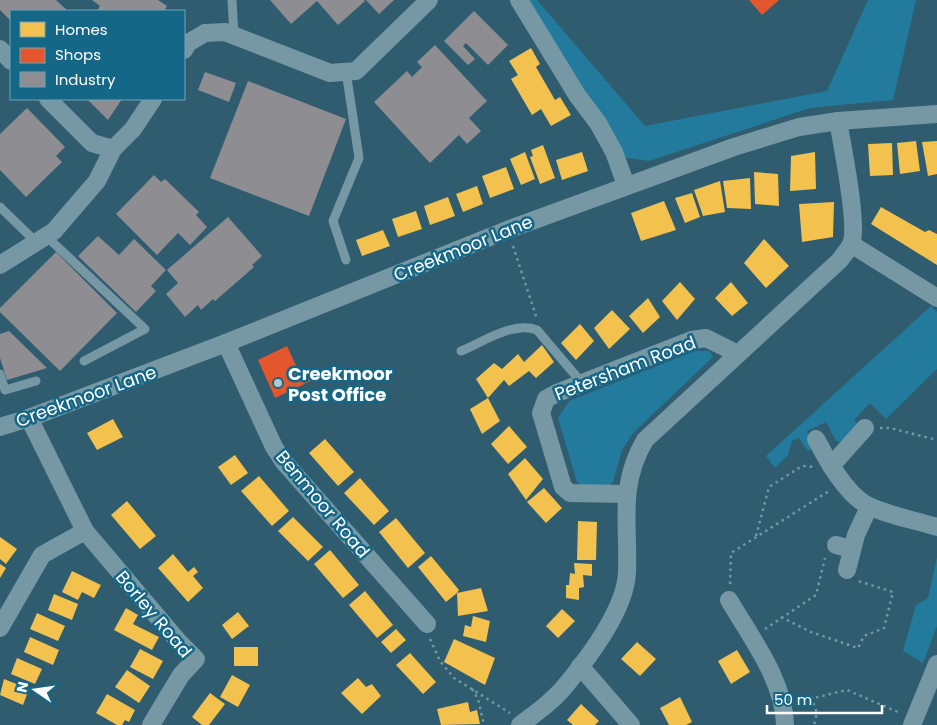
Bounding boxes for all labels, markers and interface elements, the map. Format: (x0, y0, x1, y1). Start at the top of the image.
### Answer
legend (10, 10, 185, 100)
text: Homes (55, 19, 108, 40)
text: Shops (55, 44, 101, 65)
text: Industry (55, 69, 116, 90)
street label: Creekmoor Lane (390, 209, 536, 287)
street label: Petersham Road (551, 330, 699, 406)
street label: Creekmoor Lane (12, 359, 160, 433)
place label: Creekmoor Post Office (288, 361, 393, 407)
marker: Creekmoor Post Office (272, 377, 284, 389)
street label: Benmoor Road (270, 445, 376, 563)
street label: Borley Road (110, 565, 198, 663)
north arrow (10, 665, 60, 715)
text: N (11, 680, 33, 694)
scale bar (767, 682, 882, 714)
text: 50 m (774, 689, 812, 710)

